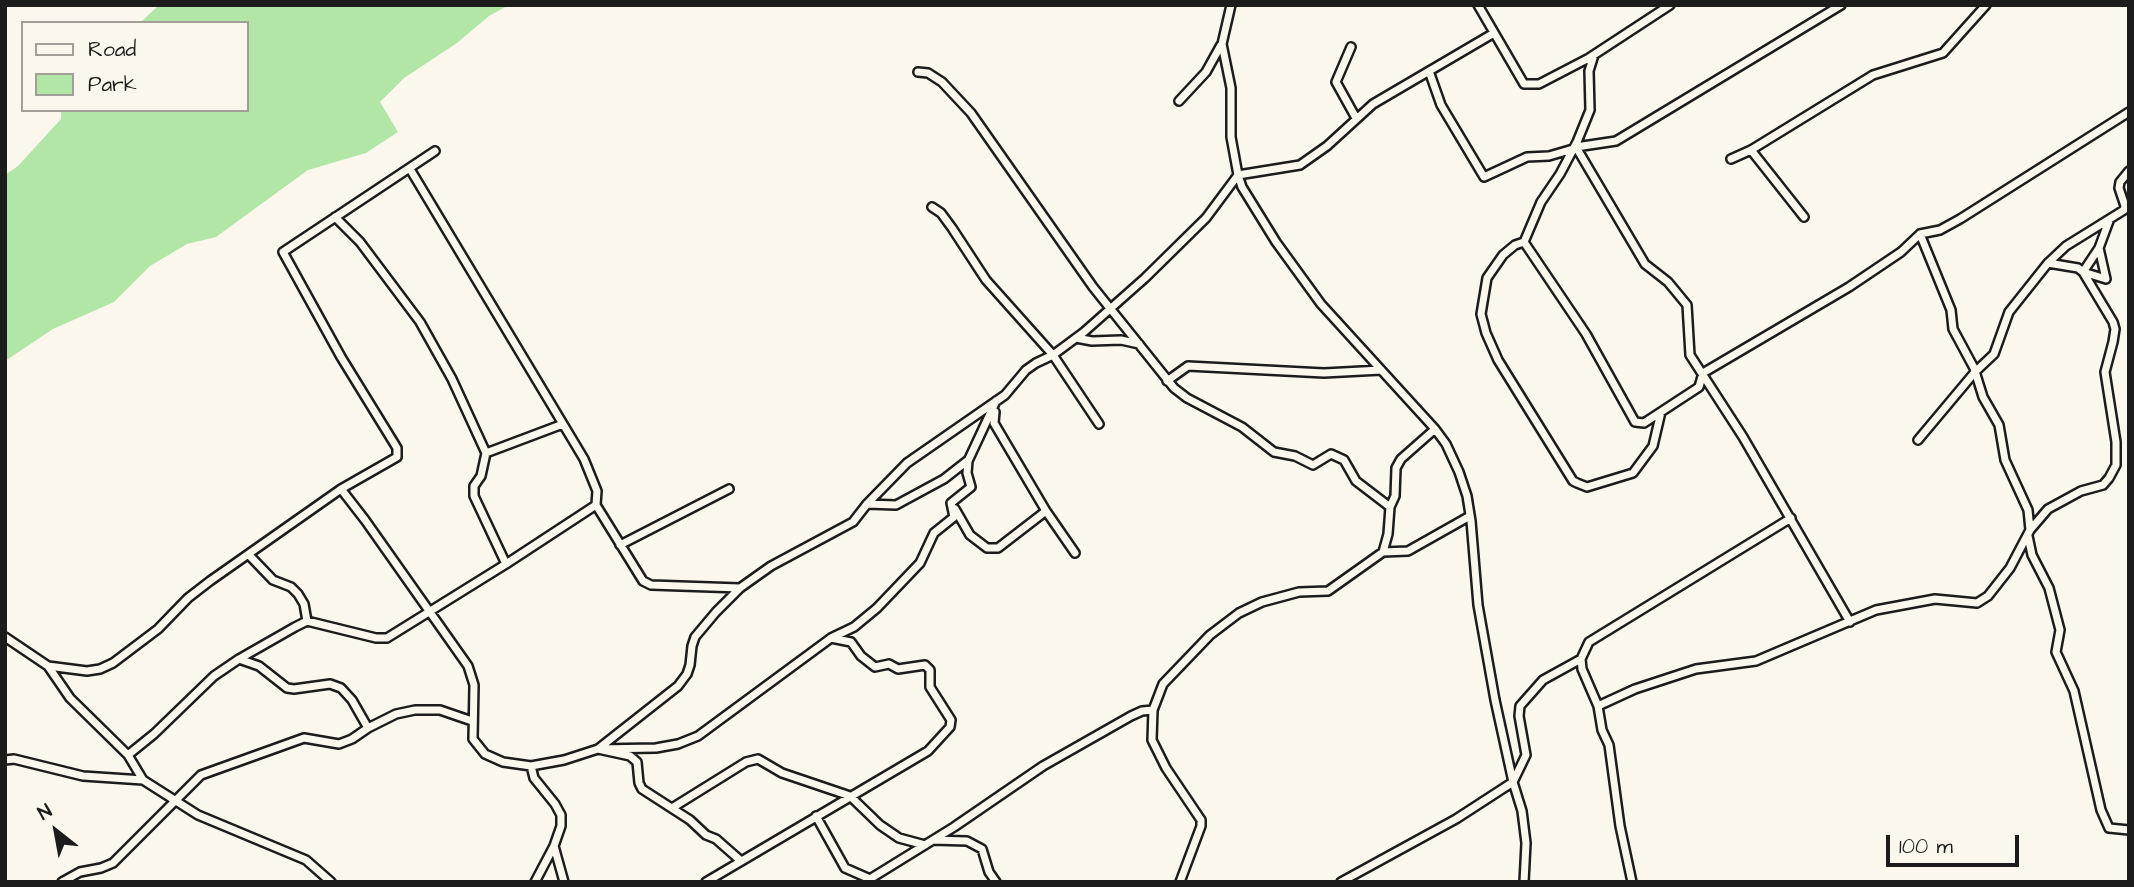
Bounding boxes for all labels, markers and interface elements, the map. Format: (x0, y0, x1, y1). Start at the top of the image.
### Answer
legend (21, 21, 248, 112)
text: Road (88, 35, 136, 64)
text: Park (88, 70, 137, 99)
north arrow (21, 796, 91, 866)
text: N (33, 798, 57, 827)
scale bar (1889, 820, 2022, 864)
text: 100 m (1899, 832, 1953, 861)

